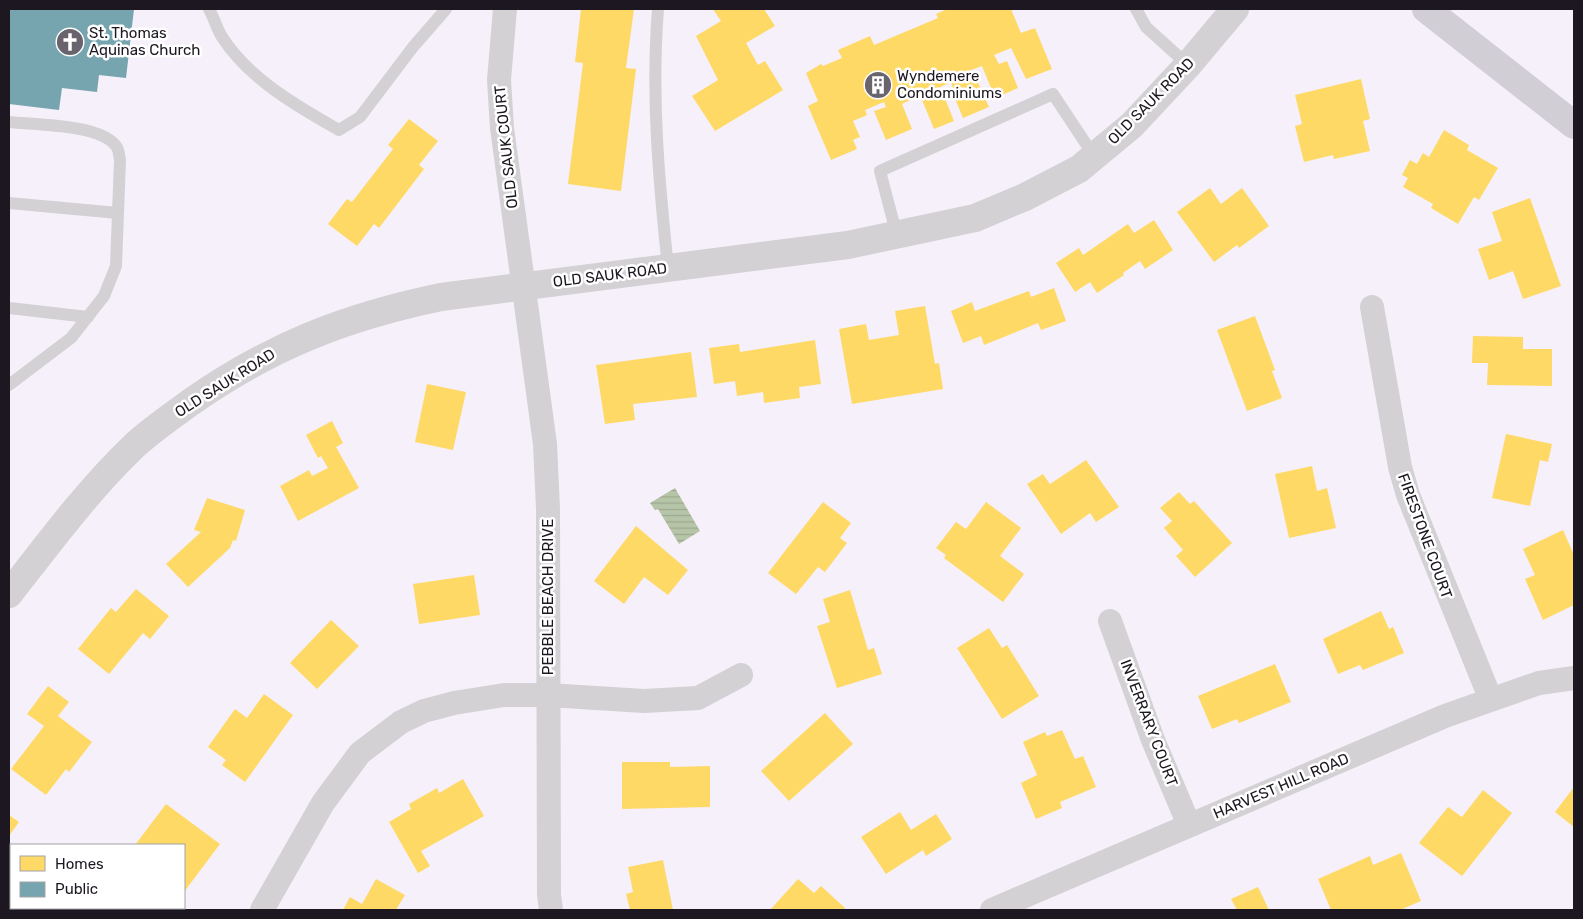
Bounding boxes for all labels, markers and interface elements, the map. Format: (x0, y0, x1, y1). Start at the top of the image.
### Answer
place label: St. Thomas Aquinas Church (89, 24, 200, 59)
church icon: St. Thomas Aquinas Church (55, 27, 85, 57)
street label: OLD SAUK ROAD (1104, 54, 1198, 148)
place label: Wyndemere Condominiums (897, 67, 1002, 102)
building icon: Wyndemere Condominiums (863, 70, 893, 100)
street label: OLD SAUK COURT (491, 84, 521, 209)
street label: OLD SAUK ROAD (552, 259, 668, 291)
street label: OLD SAUK ROAD (172, 345, 278, 421)
street label: FIRESTONE COURT (1394, 471, 1456, 601)
street label: PEBBLE BEACH DRIVE (539, 519, 557, 675)
street label: INVERRARY COURT (1116, 657, 1182, 789)
street label: HARVEST HILL ROAD (1211, 749, 1351, 823)
legend (10, 844, 185, 909)
text: Homes (55, 855, 104, 873)
text: Public (55, 880, 98, 898)

